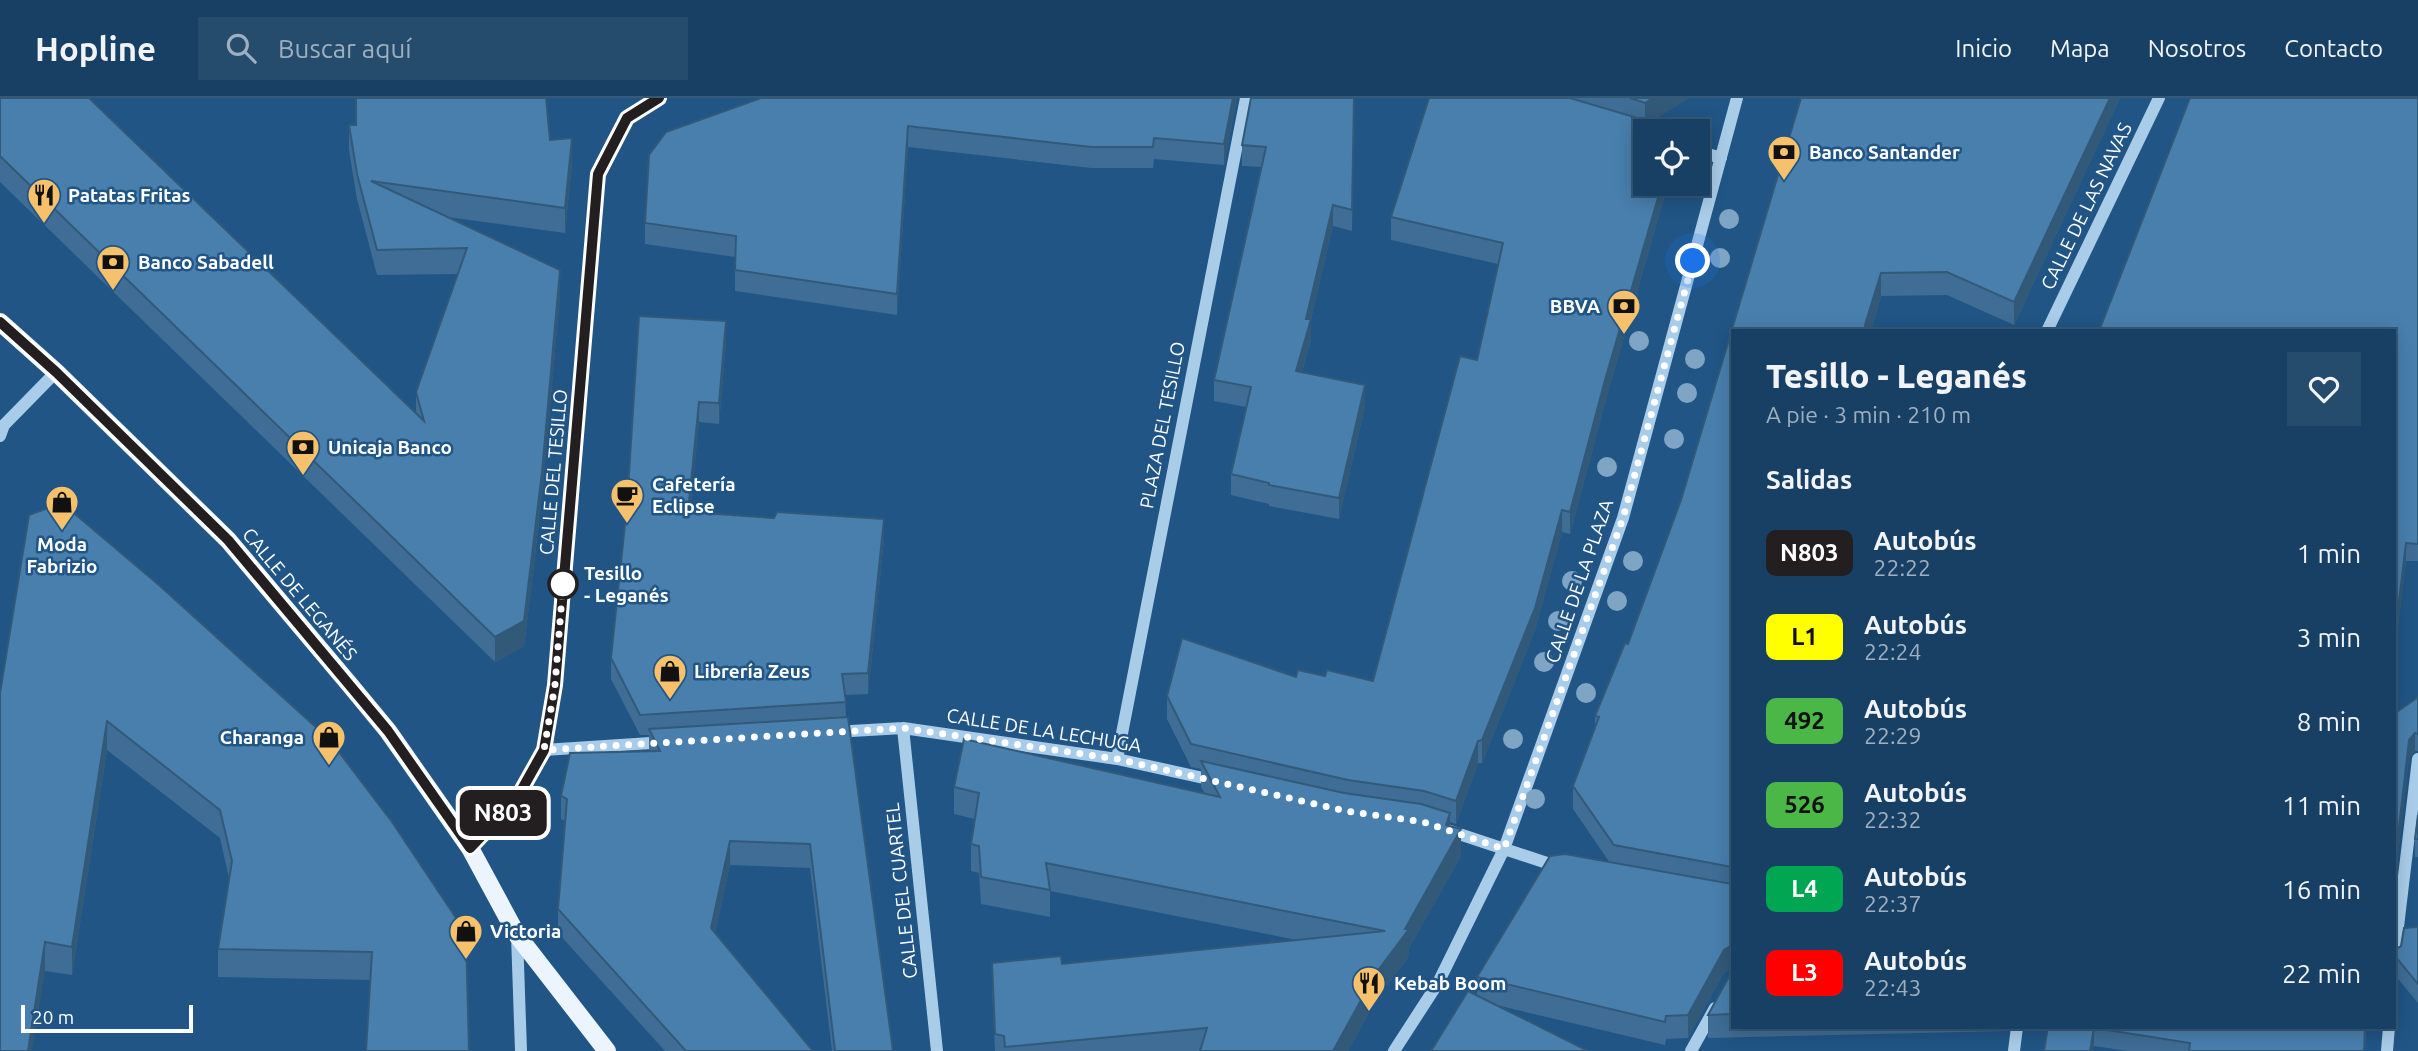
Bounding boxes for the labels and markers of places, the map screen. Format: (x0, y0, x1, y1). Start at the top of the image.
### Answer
bank icon: Banco Santander (1765, 133, 1803, 182)
place label: Banco Santander (1809, 141, 1960, 163)
restaurant icon: Patatas Fritas (25, 176, 63, 225)
place label: Patatas Fritas (68, 184, 191, 206)
bank icon: Banco Sabadell (94, 243, 132, 292)
place label: Banco Sabadell (138, 251, 274, 273)
bank icon: BBVA (1605, 287, 1643, 336)
place label: BBVA (1550, 295, 1601, 317)
bank icon: Unicaja Banco (284, 428, 322, 477)
place label: Unicaja Banco (328, 436, 452, 458)
place label: Cafetería Eclipse (652, 473, 736, 517)
cafe icon: Cafetería Eclipse (608, 476, 646, 525)
shop icon: Moda Fabrizio (43, 483, 81, 532)
place label: Moda Fabrizio (27, 533, 97, 577)
place label: Tesillo - Leganés (584, 562, 669, 606)
marker: Tesillo - Leganés (548, 569, 578, 599)
shop icon: Librería Zeus (651, 652, 689, 701)
place label: Librería Zeus (694, 660, 810, 682)
shop icon: Charanga (310, 718, 348, 767)
place label: Charanga (220, 726, 304, 748)
shop icon: Victoria (447, 912, 485, 961)
place label: Victoria (490, 920, 561, 942)
restaurant icon: Kebab Boom (1350, 964, 1388, 1013)
place label: Kebab Boom (1394, 972, 1506, 994)

